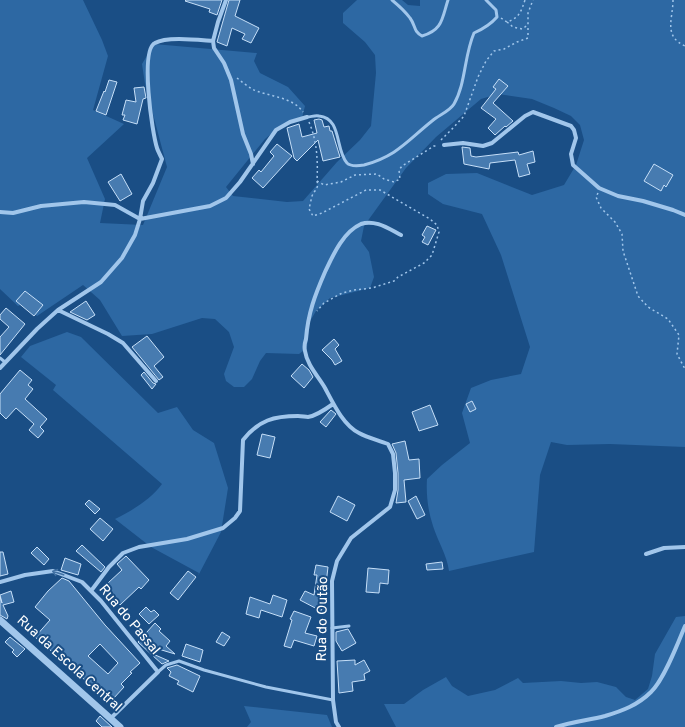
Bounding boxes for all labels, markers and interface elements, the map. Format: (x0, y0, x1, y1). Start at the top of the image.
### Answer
one-way arrow (51, 569, 64, 576)
street label: Rua do Outão (314, 576, 332, 662)
street label: Rua do Passal (95, 581, 163, 659)
street label: Rua da Escola Central (13, 612, 125, 716)

